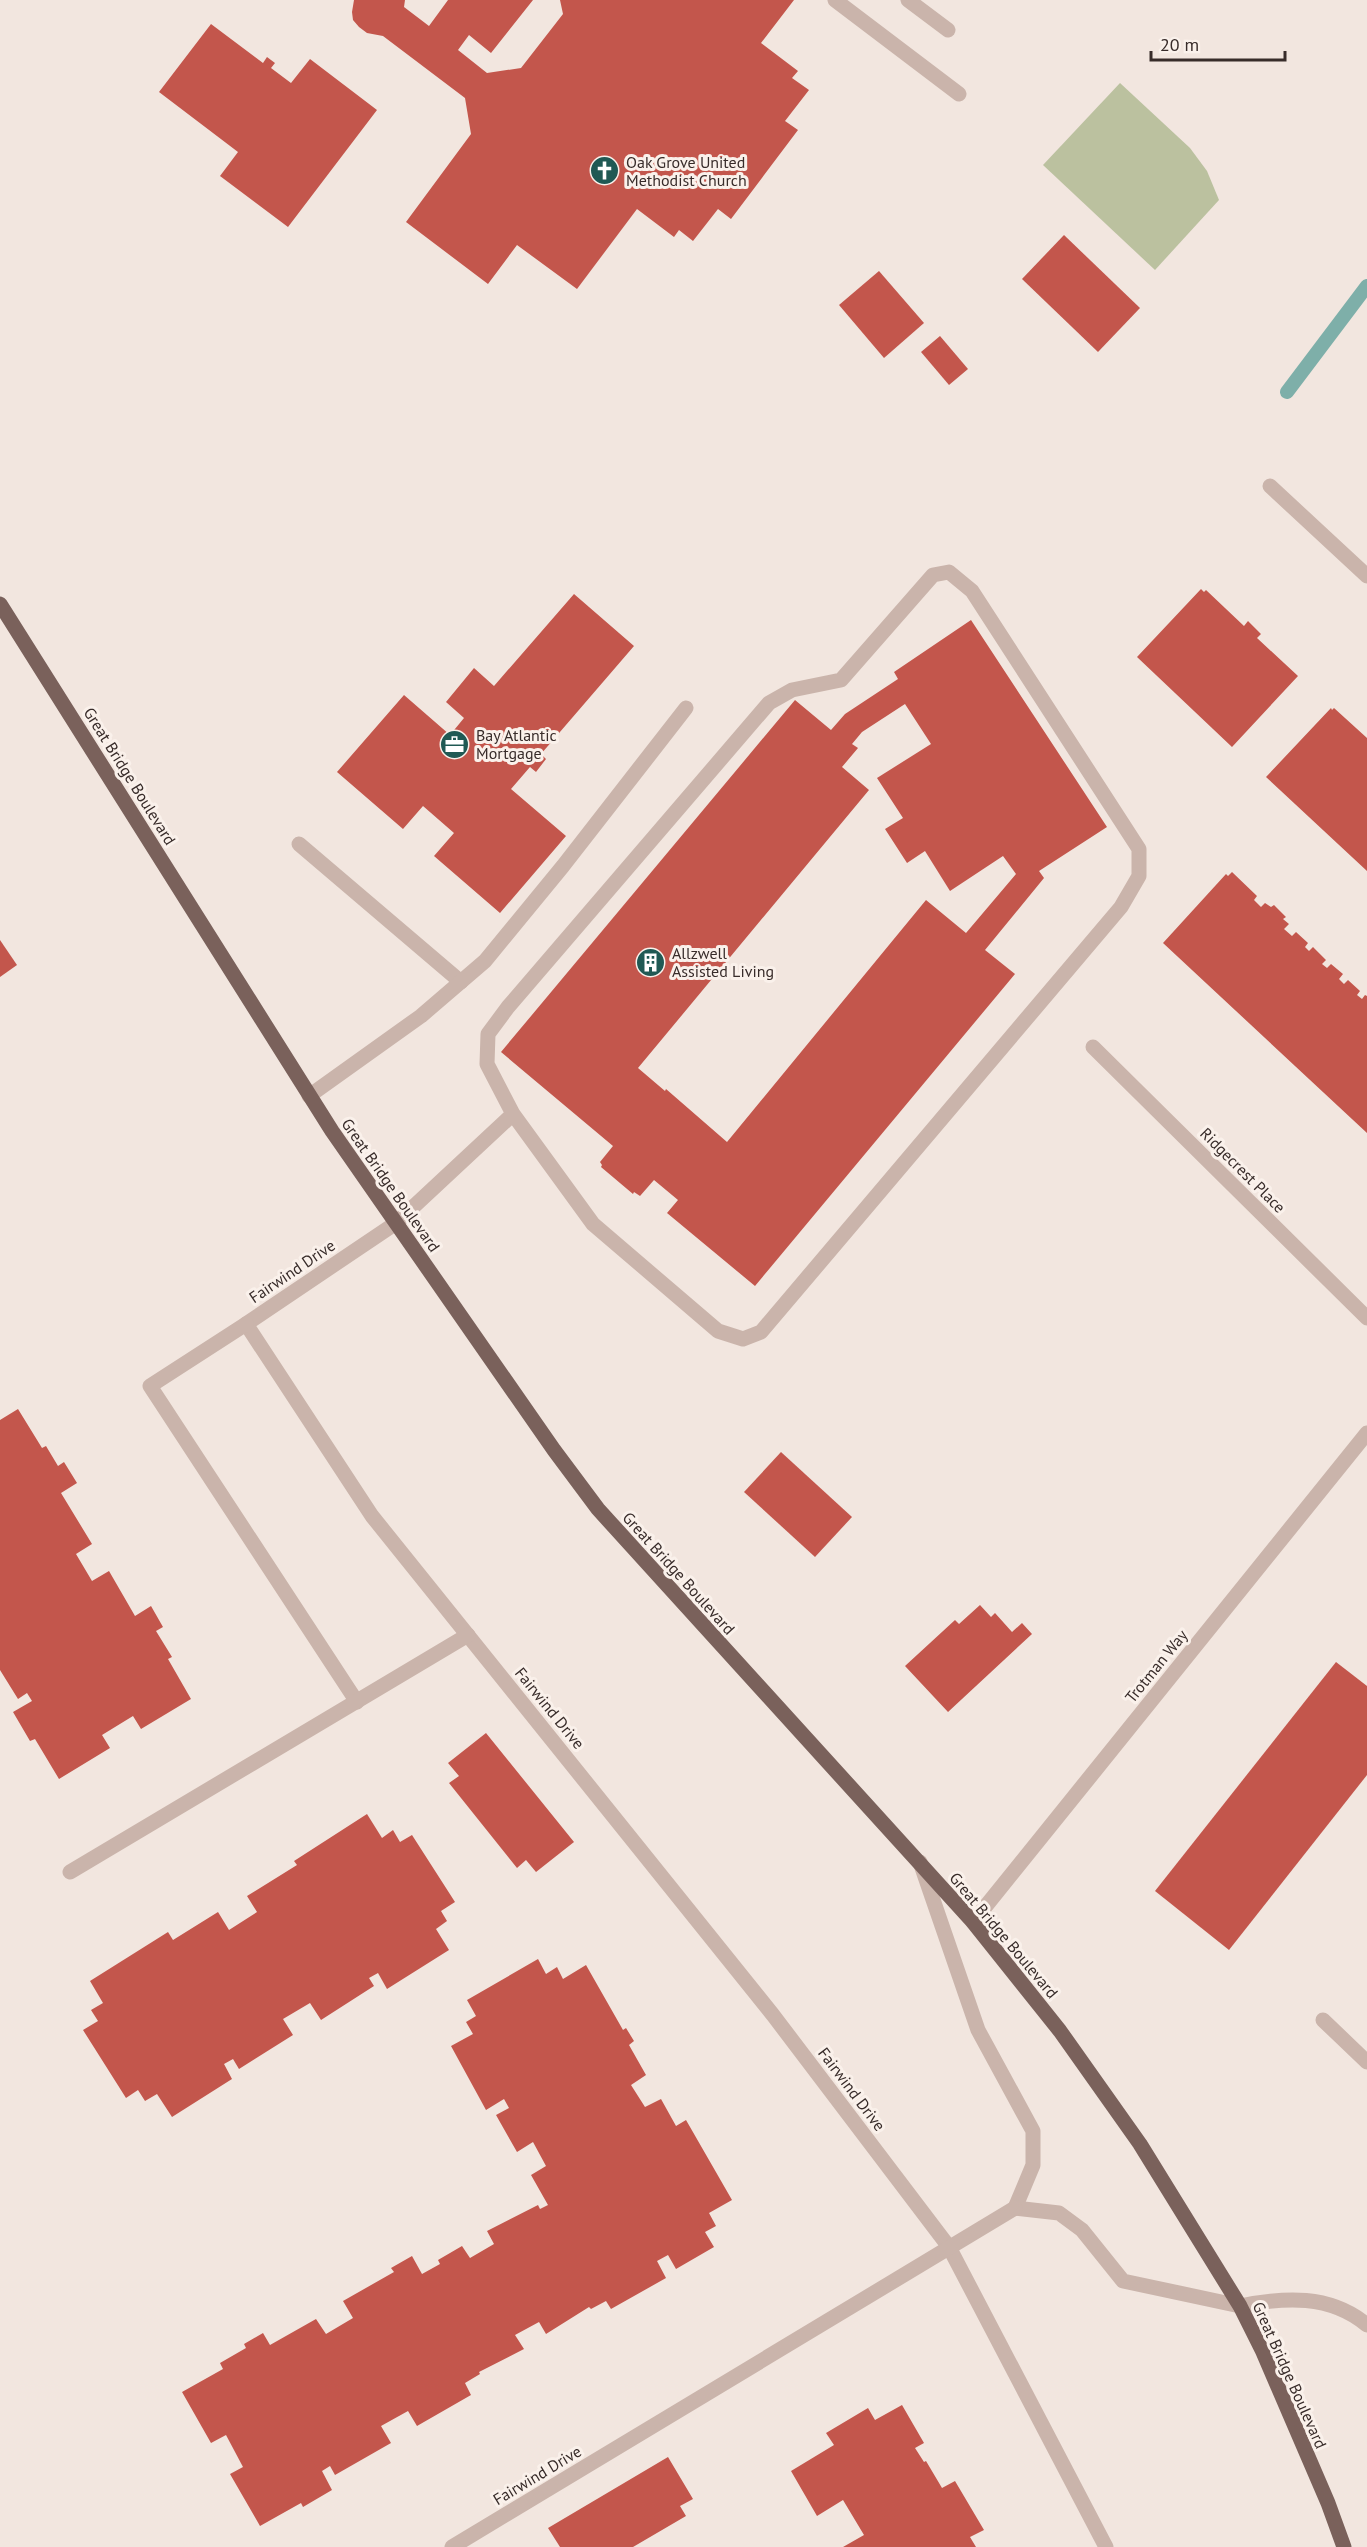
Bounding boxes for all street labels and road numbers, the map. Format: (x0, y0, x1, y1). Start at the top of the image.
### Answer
street label: Great Bridge Boulevard (80, 704, 180, 848)
street label: Great Bridge Boulevard (337, 1114, 445, 1256)
street label: Ridgecrest Place (1196, 1123, 1290, 1217)
street label: Fairwind Drive (245, 1235, 339, 1307)
street label: Great Bridge Boulevard (619, 1507, 739, 1639)
street label: Trotman Way (1120, 1625, 1192, 1707)
street label: Fairwind Drive (511, 1663, 589, 1753)
street label: Great Bridge Boulevard (945, 1868, 1063, 2002)
street label: Fairwind Drive (814, 2043, 890, 2135)
street label: Great Bridge Boulevard (1249, 2299, 1331, 2451)
street label: Fairwind Drive (489, 2441, 585, 2509)

